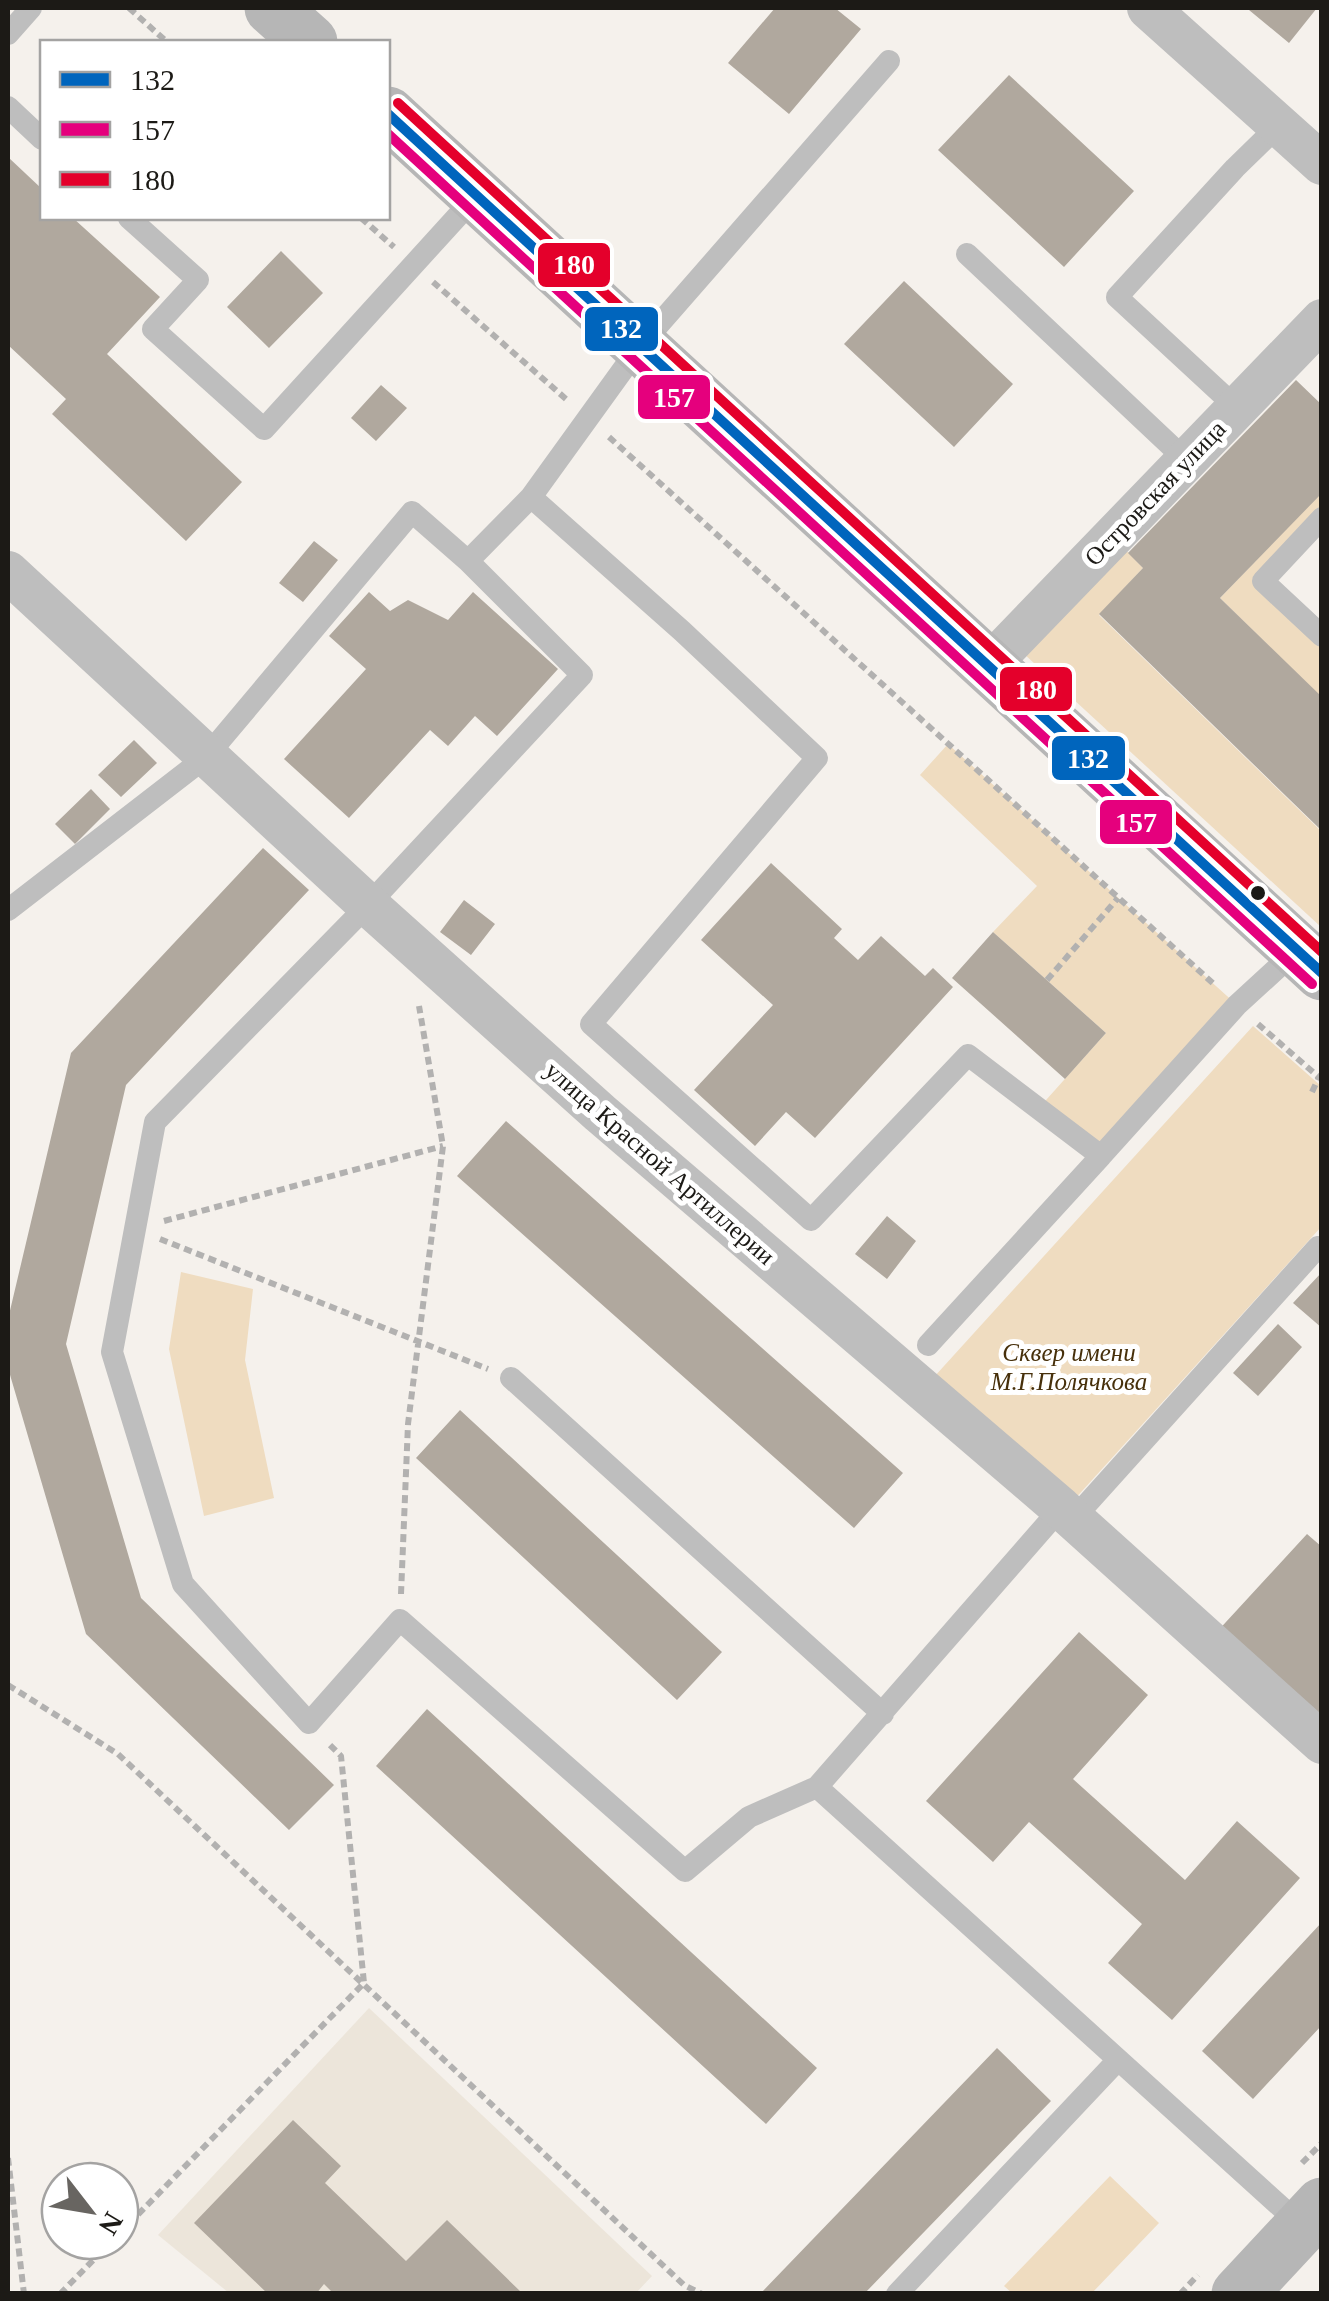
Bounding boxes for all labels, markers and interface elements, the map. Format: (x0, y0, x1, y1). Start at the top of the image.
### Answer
legend (40, 40, 390, 220)
text: 132 (130, 63, 175, 96)
text: 157 (130, 113, 175, 146)
text: 180 (130, 163, 175, 196)
line badge: 180 (536, 241, 612, 289)
text: 180 (553, 249, 595, 280)
line badge: 132 (583, 305, 660, 353)
text: 132 (600, 313, 642, 344)
line badge: 157 (636, 373, 712, 421)
text: 157 (653, 382, 695, 413)
street label: Островская улица (1079, 415, 1231, 571)
line badge: 180 (998, 665, 1074, 713)
text: 180 (1015, 674, 1057, 705)
line badge: 132 (1050, 734, 1127, 782)
text: 132 (1067, 743, 1109, 774)
line badge: 157 (1098, 798, 1174, 846)
text: 157 (1115, 807, 1157, 838)
unlabelled marker (1248, 883, 1268, 903)
street label: улица Красной Артиллерии (540, 1056, 780, 1270)
park label: Сквер имени М.Г.Полячкова (990, 1339, 1147, 1395)
north arrow (40, 2161, 140, 2261)
text: N (93, 2207, 129, 2240)

